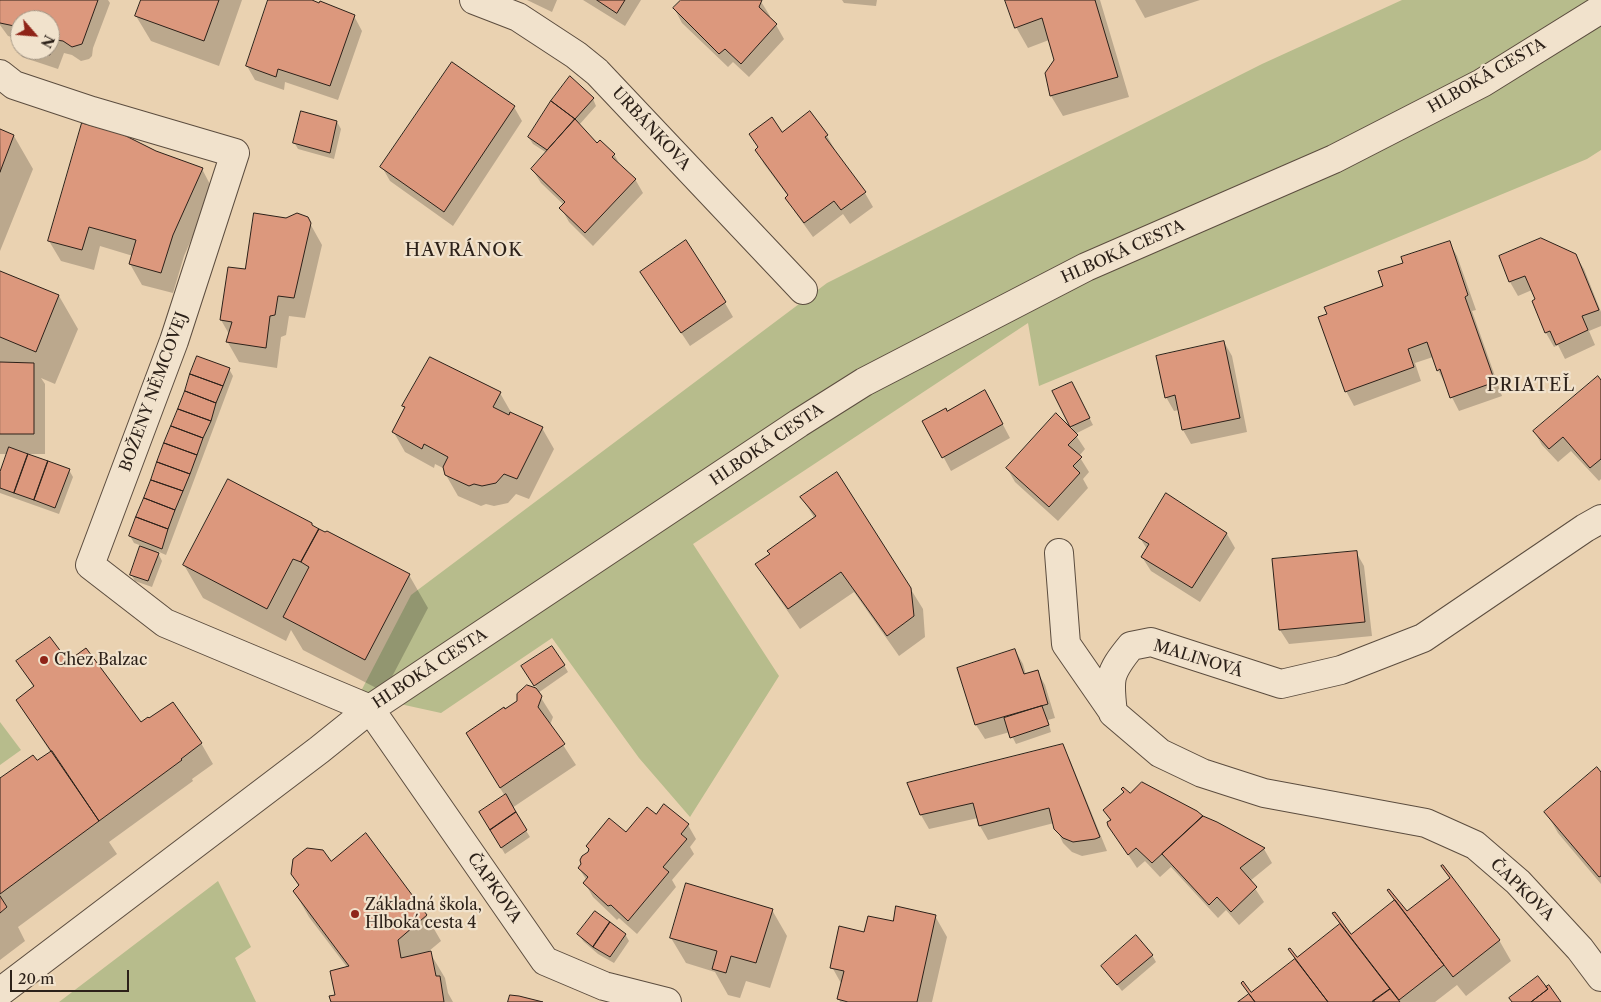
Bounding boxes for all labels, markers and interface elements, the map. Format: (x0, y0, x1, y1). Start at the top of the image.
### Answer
north arrow (10, 10, 60, 60)
text: N (37, 32, 58, 51)
street label: HLBOKÁ CESTA (1425, 35, 1549, 117)
street label: URBÁNKOVA (608, 84, 694, 174)
street label: HLBOKÁ CESTA (1058, 216, 1188, 288)
district label: HAVRÁNOK (404, 240, 524, 262)
street label: BOŽENY NĚMCOVEJ (116, 309, 192, 475)
district label: PRIATEĽ (1486, 375, 1576, 397)
street label: HLBOKÁ CESTA (707, 400, 827, 490)
street label: HLBOKÁ CESTA (369, 625, 491, 713)
street label: MALINOVÁ (1151, 636, 1245, 682)
place label: Chez Balzac (54, 650, 147, 670)
marker: Chez Balzac (38, 654, 50, 666)
street label: ČAPKOVA (463, 849, 525, 927)
street label: ČAPKOVA (1486, 855, 1558, 925)
place label: Základná škola, Hlboká cesta 4 (365, 895, 482, 933)
marker: Základná škola, Hlboká cesta 4 (349, 908, 361, 920)
scale bar (12, 960, 131, 992)
text: 20 m (18, 969, 54, 988)

